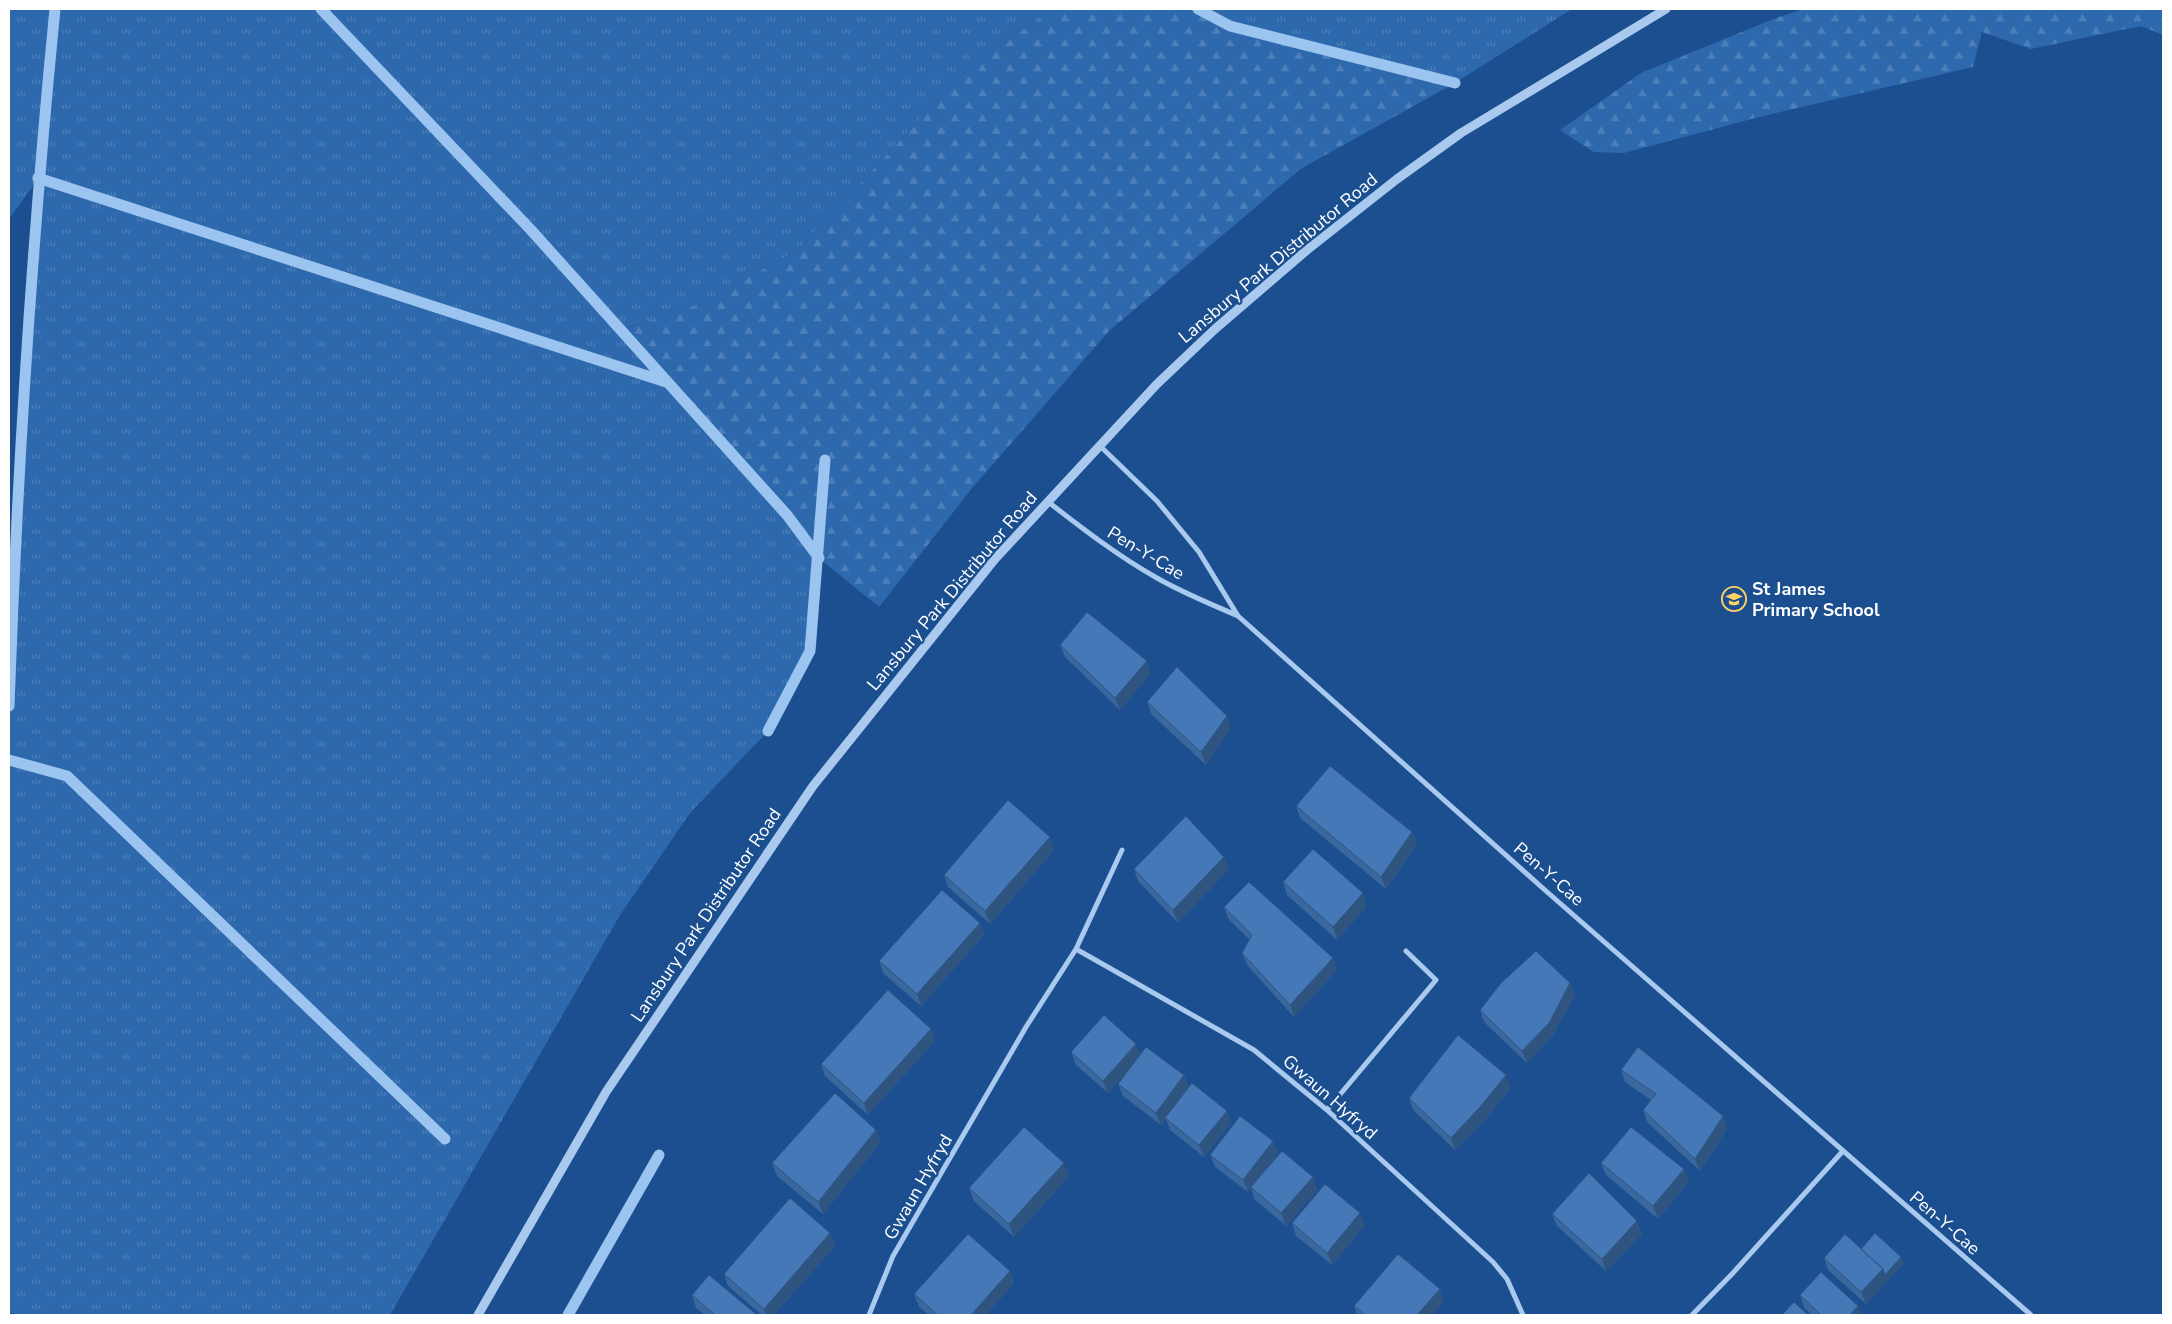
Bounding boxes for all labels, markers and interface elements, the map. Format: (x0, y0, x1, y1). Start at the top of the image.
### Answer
street label: Lansbury Park Distributor Road (1173, 167, 1383, 349)
street label: Lansbury Park Distributor Road (861, 486, 1043, 696)
street label: Pen-Y-Cae (1103, 521, 1189, 585)
place label: St James Primary School (1752, 577, 1880, 622)
school or university icon: St James Primary School (1721, 586, 1747, 612)
street label: Lansbury Park Distributor Road (625, 803, 787, 1027)
street label: Pen-Y-Cae (1509, 837, 1589, 911)
street label: Gwaun Hyfryd (1278, 1049, 1382, 1145)
street label: Gwaun Hyfryd (878, 1130, 958, 1244)
street label: Pen-Y-Cae (1905, 1186, 1985, 1260)

